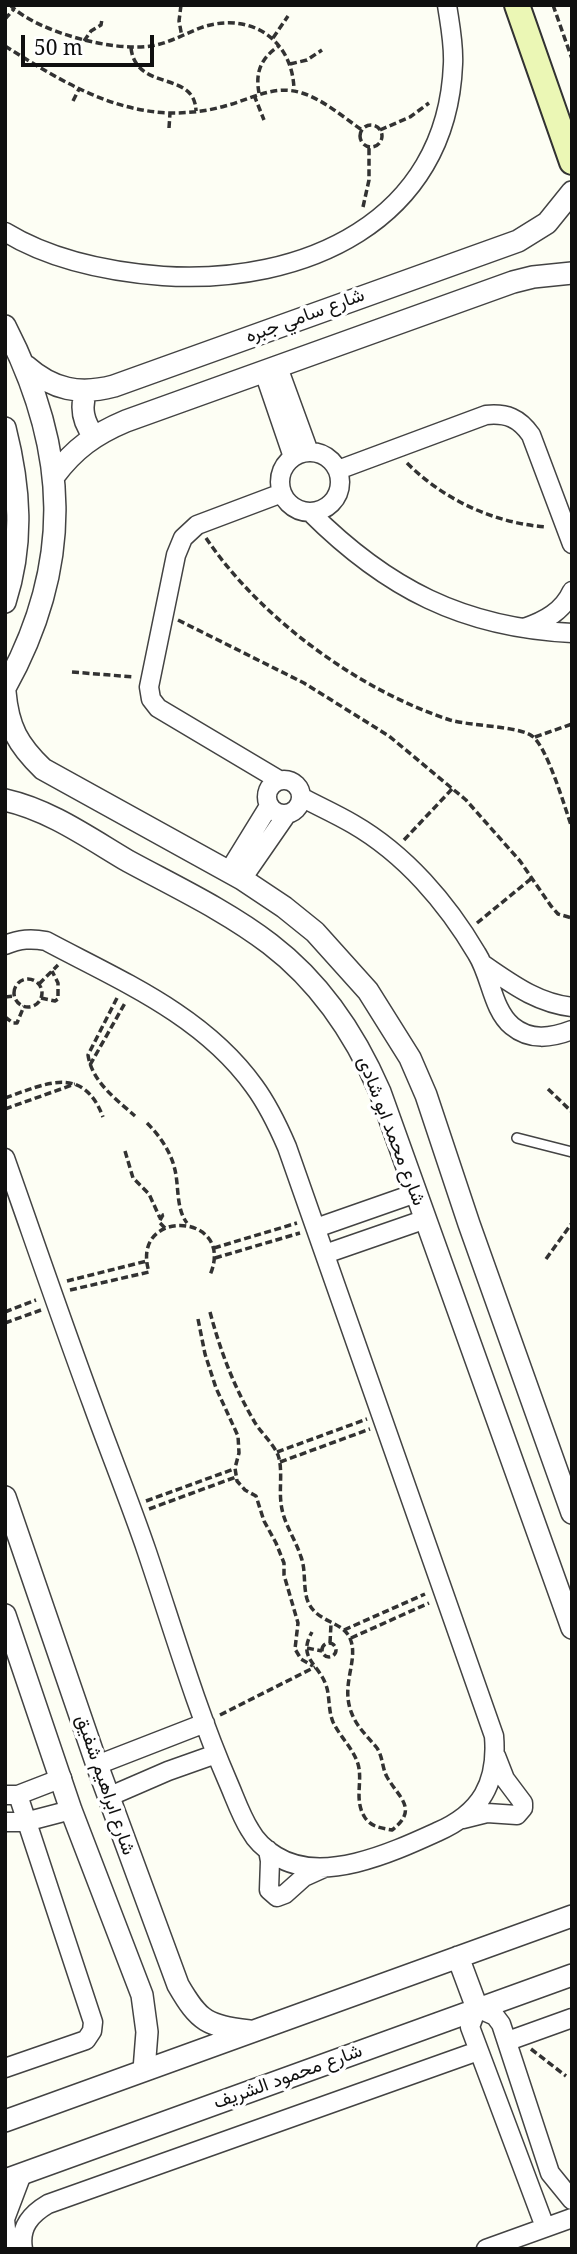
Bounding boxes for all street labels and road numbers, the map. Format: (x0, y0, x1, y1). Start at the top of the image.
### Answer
street label: شارع سامي جبره (242, 284, 368, 348)
street label: شارع محمد ابو شادى (352, 1053, 430, 1209)
street label: شارع ابراهيم شفيق (70, 1712, 140, 1858)
street label: شارع محمود الشريف (211, 2040, 365, 2114)

